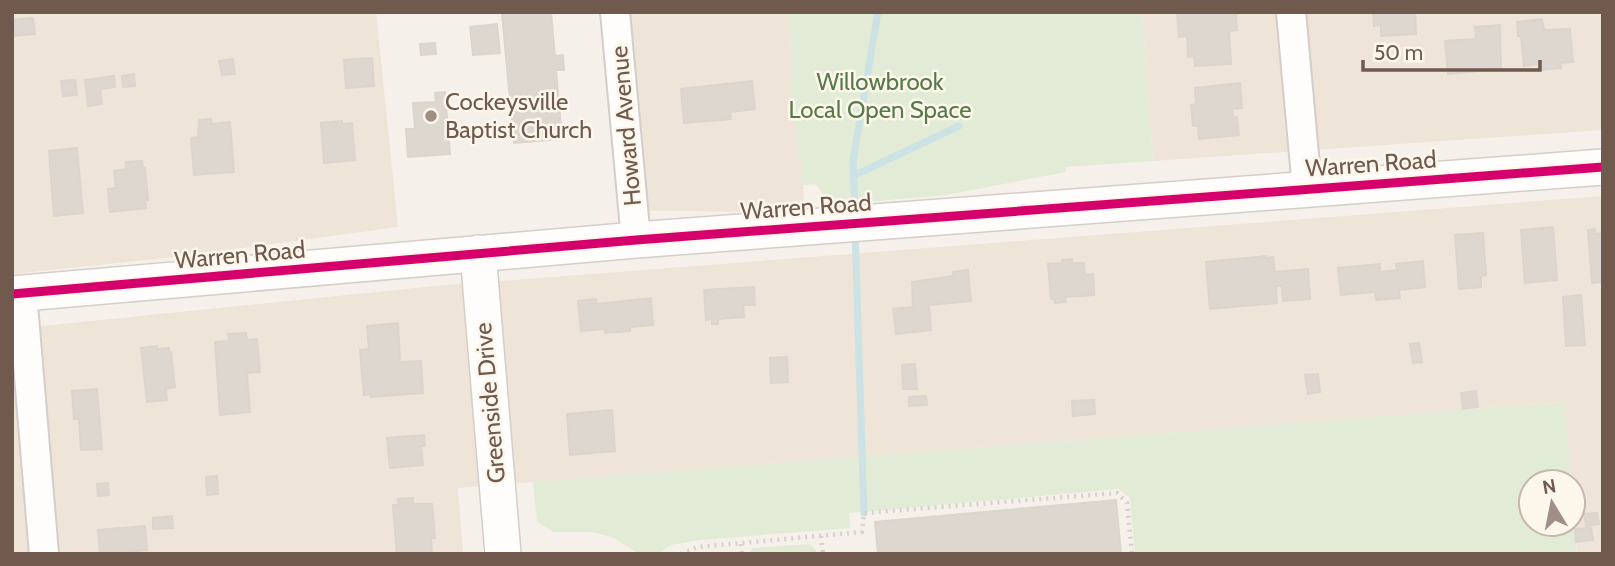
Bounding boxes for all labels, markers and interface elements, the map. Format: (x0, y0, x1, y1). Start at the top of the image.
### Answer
scale bar (1363, 28, 1540, 72)
text: 50 m (1374, 40, 1423, 65)
street label: Howard Avenue (604, 45, 647, 207)
park label: Willowbrook Local Open Space (788, 67, 972, 124)
place label: Cockeysville Baptist Church (445, 87, 592, 144)
marker: Cockeysville Baptist Church (423, 108, 439, 124)
street label: Warren Road (1304, 144, 1437, 183)
street label: Warren Road (739, 187, 872, 226)
street label: Warren Road (173, 234, 307, 275)
street label: Greenside Drive (468, 322, 511, 485)
north arrow (1517, 468, 1587, 538)
text: N (1541, 474, 1558, 499)

